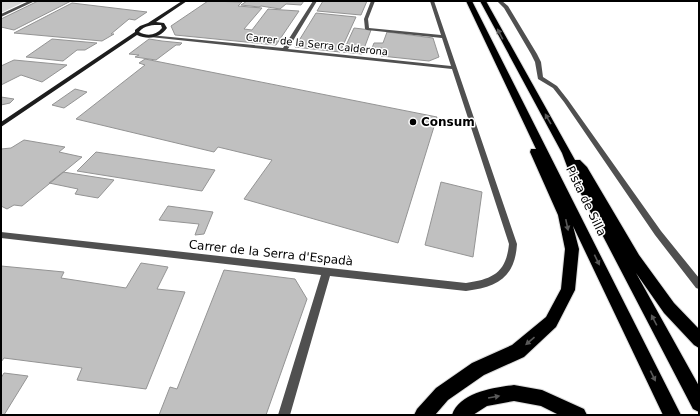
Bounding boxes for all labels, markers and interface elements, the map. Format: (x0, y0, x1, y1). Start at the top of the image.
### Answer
one-way arrow (497, 28, 504, 40)
street label: Carrer de la Serra Calderona (245, 32, 389, 57)
one-way arrow (544, 113, 551, 125)
place label: Consum (421, 115, 475, 129)
marker: Consum (408, 117, 418, 127)
street label: Pista de Silla (563, 164, 609, 238)
one-way arrow (564, 219, 570, 232)
street label: Carrer de la Serra d'Espadà (188, 237, 354, 269)
one-way arrow (593, 254, 600, 265)
one-way arrow (651, 314, 657, 326)
one-way arrow (525, 336, 534, 345)
one-way arrow (650, 371, 657, 382)
one-way arrow (488, 393, 500, 399)

